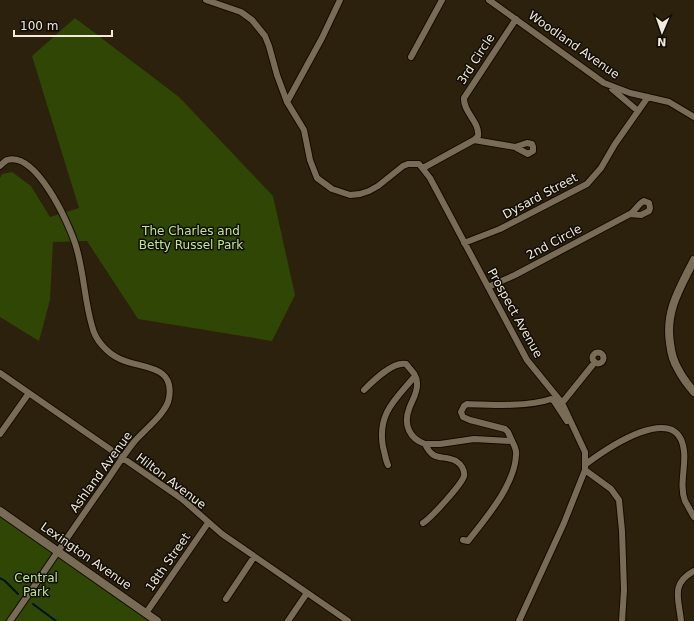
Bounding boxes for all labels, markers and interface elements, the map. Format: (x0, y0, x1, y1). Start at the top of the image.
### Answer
street label: Woodland Avenue (526, 8, 622, 82)
scale bar (14, 12, 112, 38)
north arrow (642, 12, 682, 52)
text: 100 m (20, 19, 58, 33)
street label: 3rd Circle (454, 31, 498, 87)
text: N (657, 35, 667, 48)
street label: Dysard Street (500, 170, 580, 222)
street label: 2nd Circle (524, 222, 584, 262)
park label: The Charles and Betty Russel Park (139, 224, 243, 252)
street label: Prospect Avenue (485, 266, 545, 360)
street label: Ashland Avenue (67, 429, 135, 515)
street label: Hilton Avenue (133, 450, 209, 512)
street label: Lexington Avenue (38, 519, 134, 593)
street label: 18th Street (143, 530, 193, 594)
park label: Central Park (14, 571, 58, 599)

